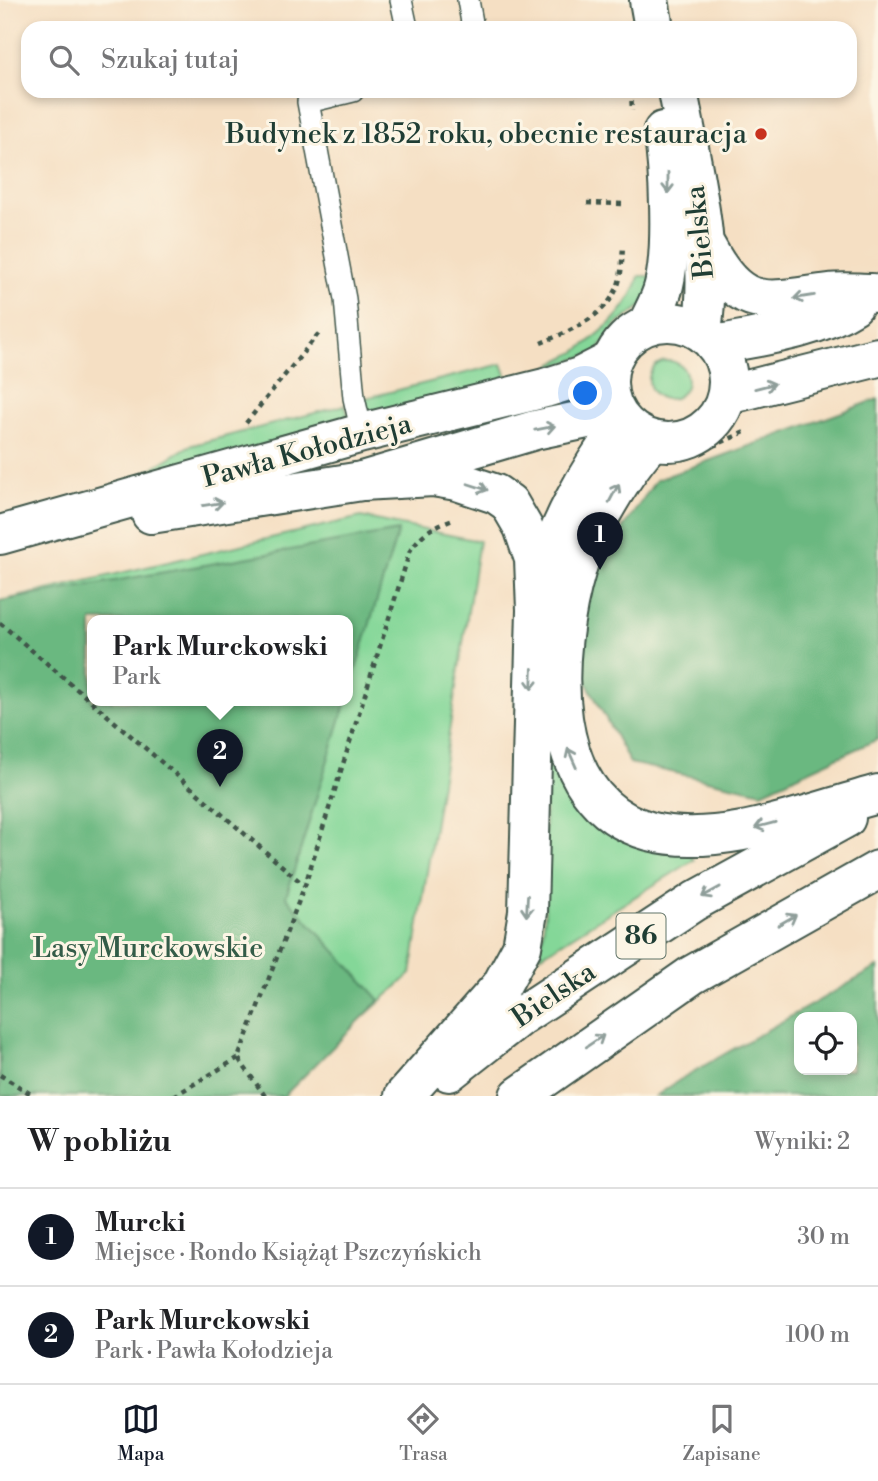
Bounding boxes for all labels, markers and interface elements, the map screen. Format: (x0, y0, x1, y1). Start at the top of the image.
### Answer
search box (21, 21, 857, 98)
icon: search (45, 41, 83, 79)
text: Szukaj tutaj (101, 44, 240, 76)
place label: Budynek z 1852 roku, obecnie restauracja (225, 117, 748, 152)
marker: Budynek z 1852 roku, obecnie restauracja (753, 126, 769, 142)
one-way arrow (661, 171, 675, 194)
street label: Bielska (678, 183, 722, 281)
one-way arrow (793, 291, 816, 304)
your location (568, 376, 602, 410)
one-way arrow (753, 379, 776, 392)
street label: Pawła Kołodzieja (199, 406, 416, 496)
one-way arrow (533, 421, 556, 434)
one-way arrow (467, 482, 489, 495)
one-way arrow (608, 483, 621, 504)
one-way arrow (201, 497, 224, 510)
pin: 1 (577, 512, 623, 570)
popup (87, 615, 353, 706)
text: Park Murckowski (113, 631, 327, 663)
text: Park (113, 663, 160, 691)
one-way arrow (526, 667, 539, 690)
pin: 2 (197, 729, 243, 787)
one-way arrow (565, 747, 578, 769)
one-way arrow (754, 819, 777, 832)
one-way arrow (701, 886, 722, 899)
one-way arrow (521, 894, 534, 917)
one-way arrow (776, 912, 796, 926)
road number: 86 (616, 914, 666, 959)
park label: Lasy Murckowskie (32, 931, 264, 966)
street label: Bielska (505, 954, 603, 1036)
map controls (794, 1012, 857, 1075)
button: locate (794, 1012, 857, 1075)
one-way arrow (585, 1034, 604, 1049)
text: W pobliżu (28, 1123, 171, 1161)
text: Wyniki: 2 (754, 1128, 850, 1156)
text: Murcki (95, 1207, 186, 1239)
text: 1 (45, 1223, 57, 1251)
text: 30 m (797, 1223, 850, 1251)
text: Miejsce · Rondo Książąt Pszczyńskich (95, 1239, 482, 1267)
text: Park Murckowski (95, 1305, 310, 1337)
text: 2 (44, 1321, 58, 1349)
text: 100 m (785, 1321, 850, 1349)
text: Park · Pawła Kołodzieja (95, 1337, 333, 1365)
tab: Mapa (117, 1400, 164, 1466)
tab: Trasa (399, 1400, 448, 1466)
tab: Zapisane (682, 1400, 761, 1466)

